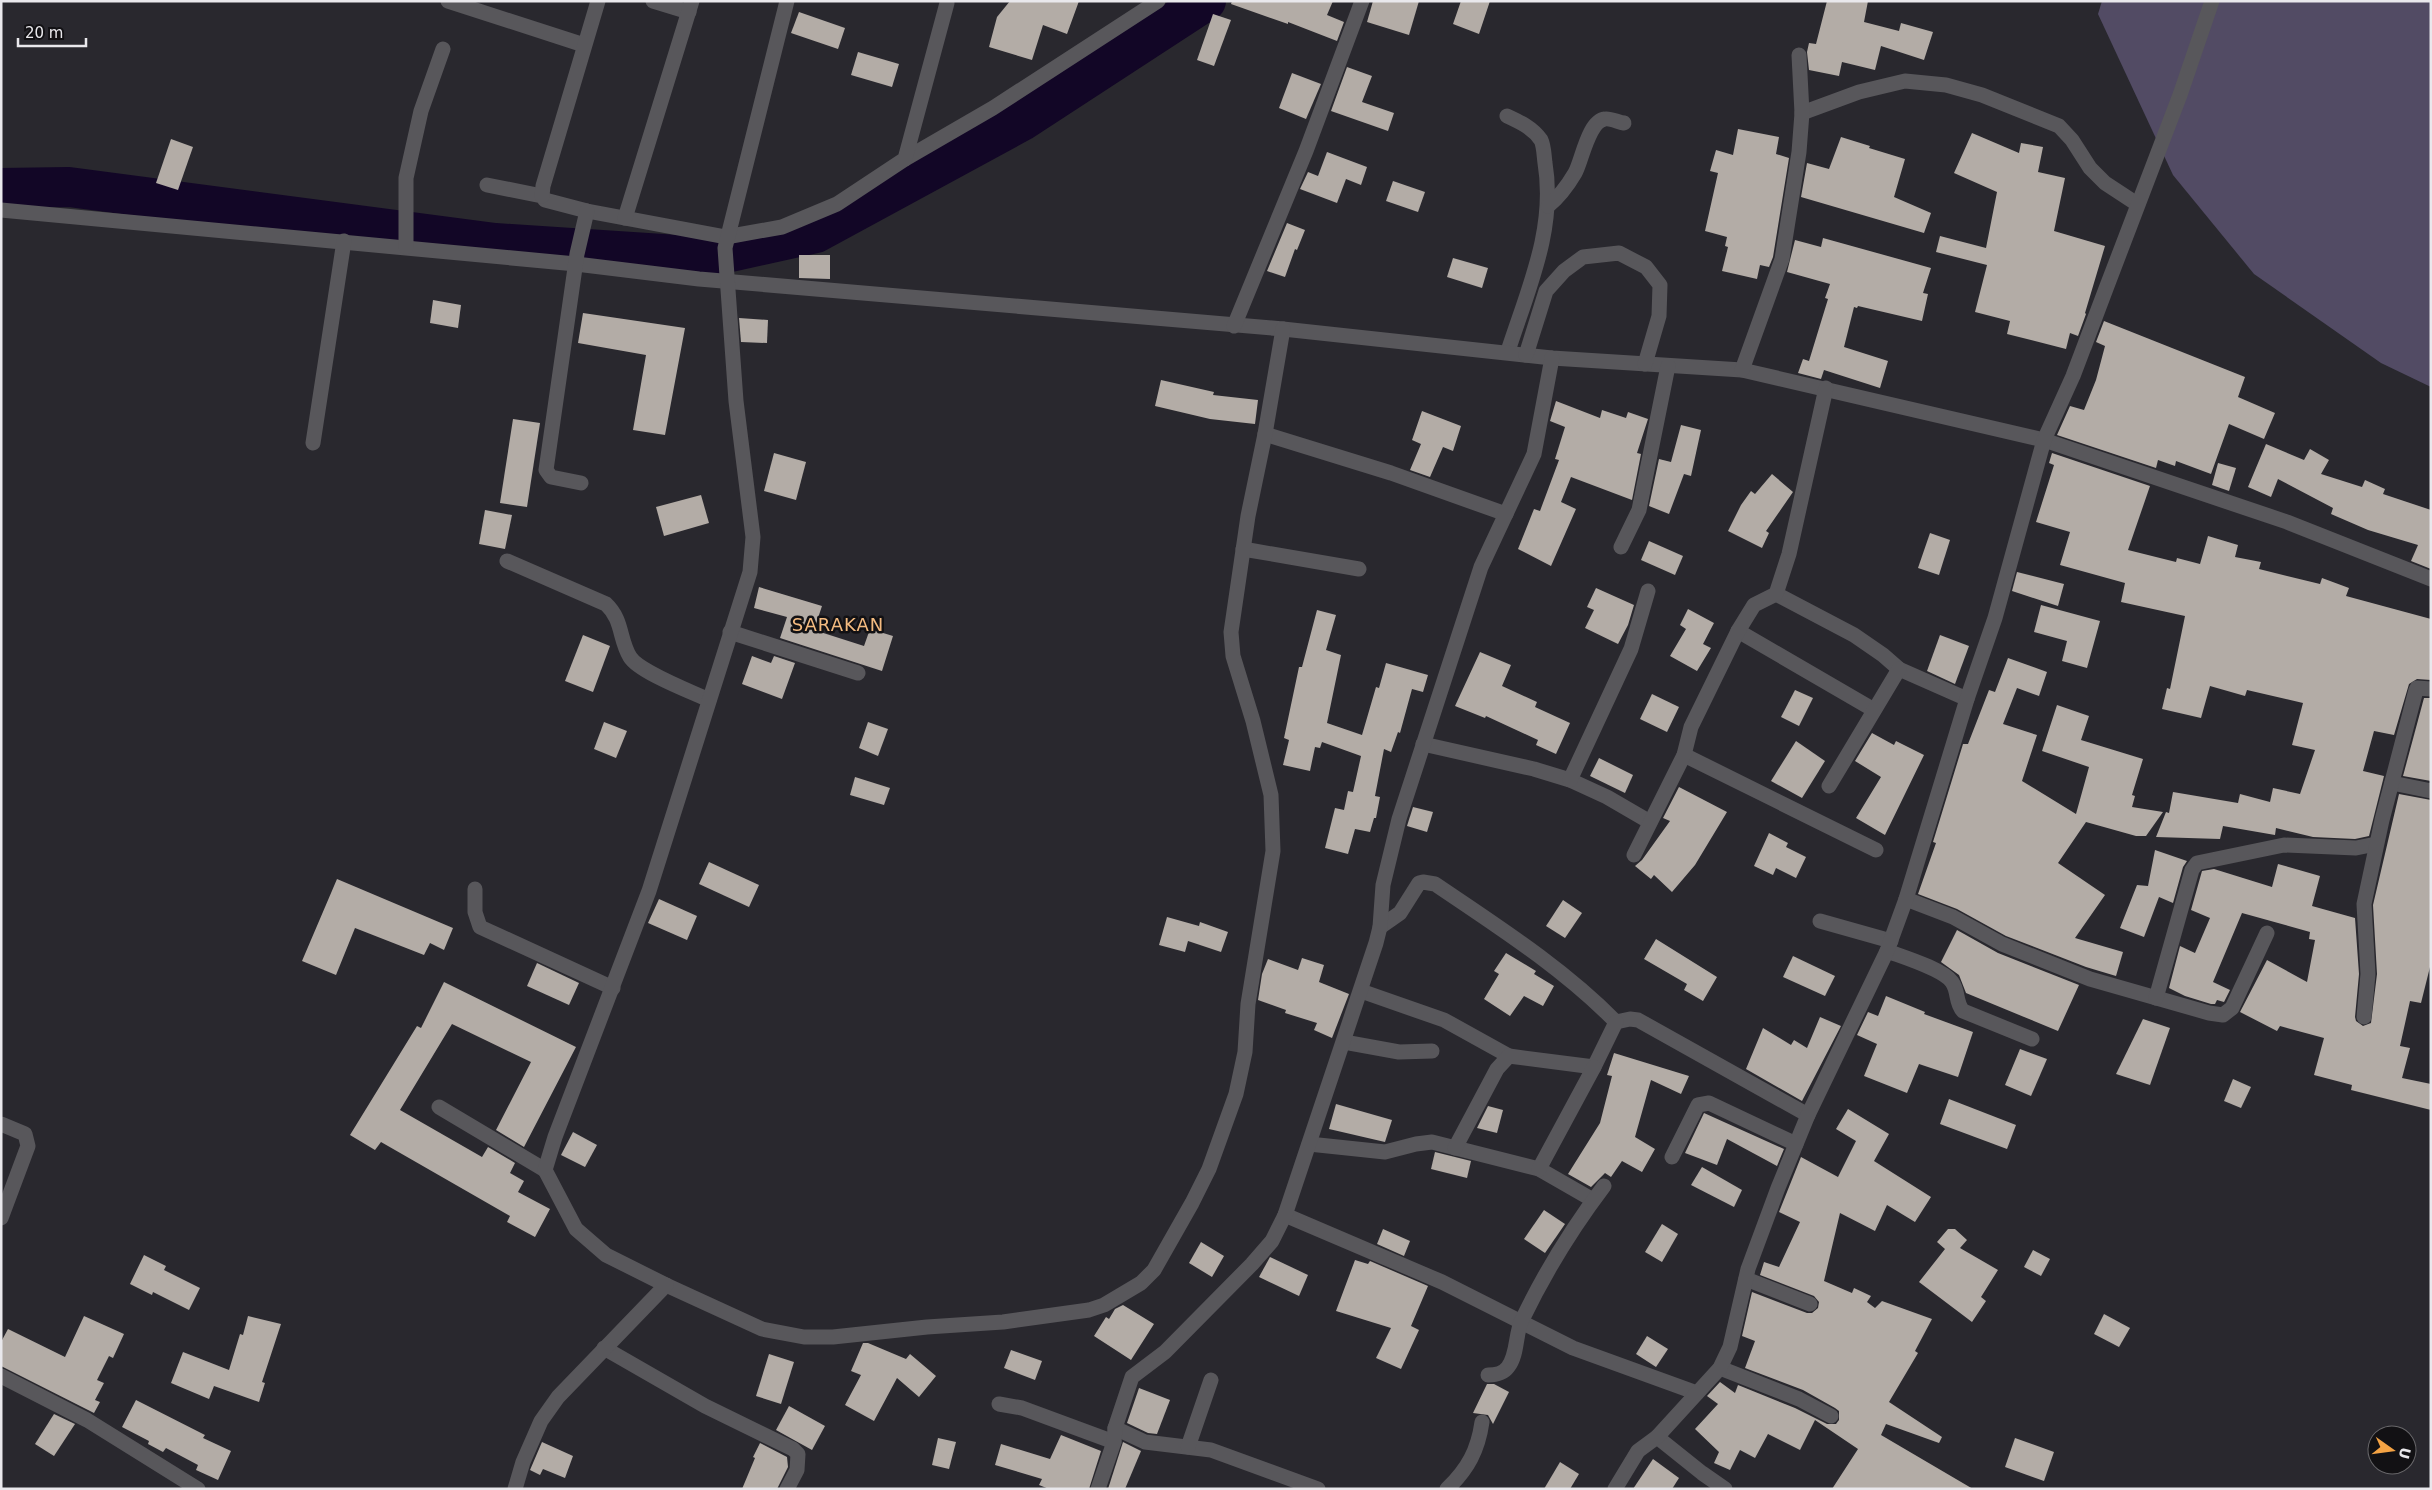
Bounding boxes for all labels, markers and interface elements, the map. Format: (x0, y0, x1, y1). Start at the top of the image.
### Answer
scale bar (18, 15, 85, 47)
text: 20 m (25, 24, 63, 42)
district label: SARAKAN (792, 614, 884, 635)
north arrow (2367, 1425, 2417, 1475)
text: U (2395, 1446, 2414, 1461)

